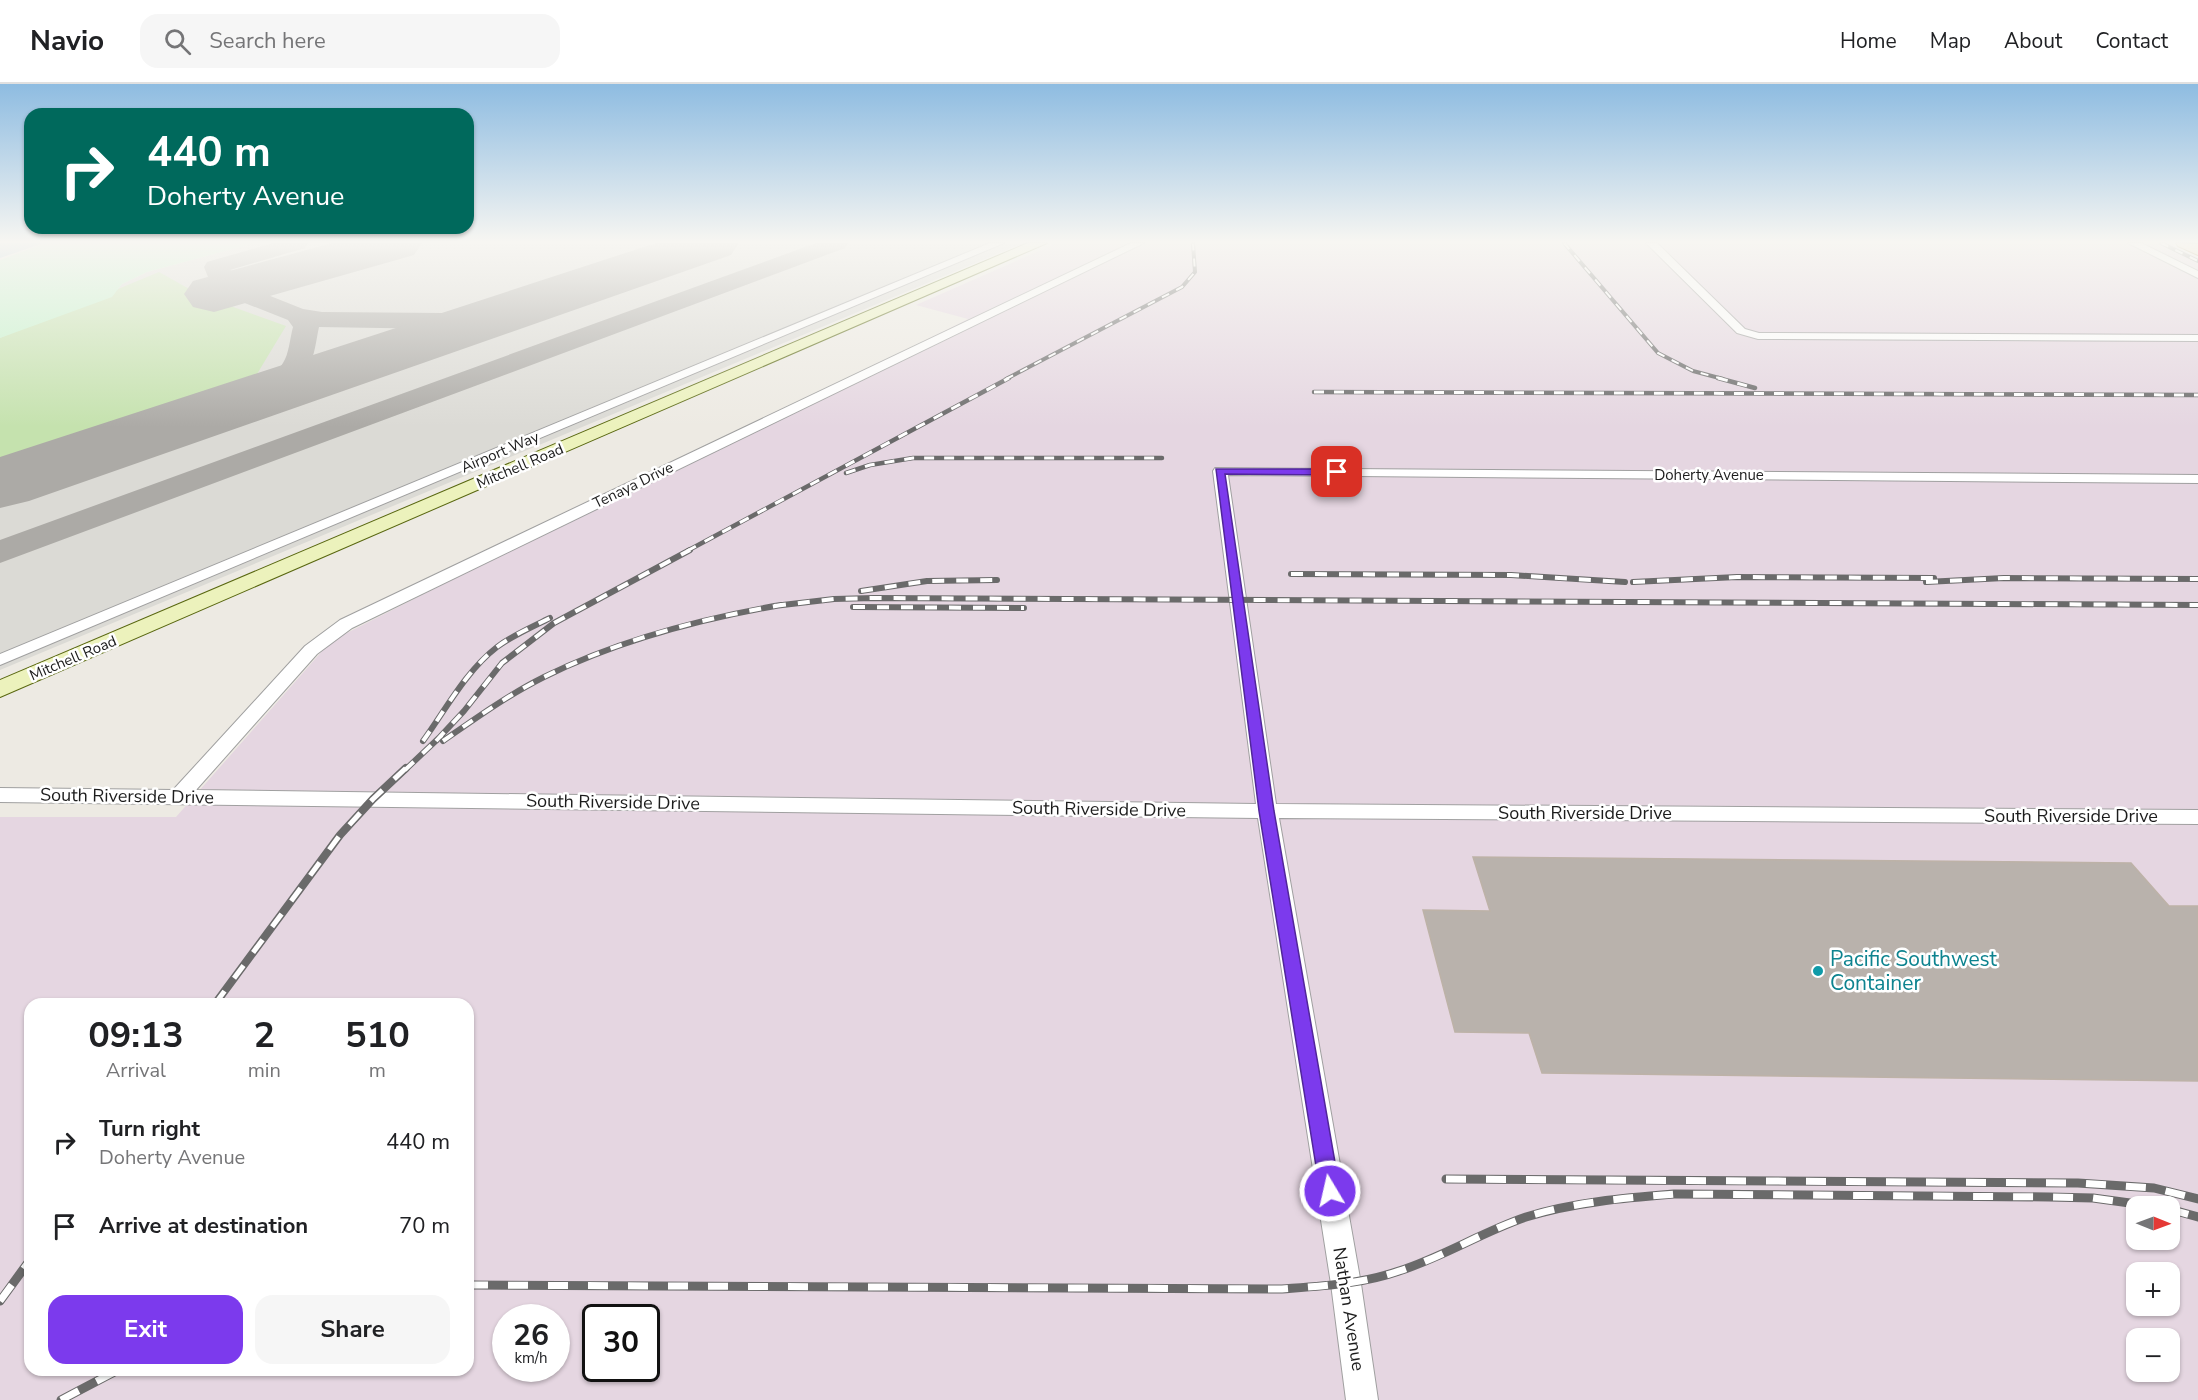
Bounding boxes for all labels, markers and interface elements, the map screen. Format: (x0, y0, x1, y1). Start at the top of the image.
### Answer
search box (140, 14, 560, 68)
text: Navio (30, 22, 104, 60)
icon: search (161, 25, 194, 58)
text: Search here (209, 26, 326, 56)
text: Home (1840, 27, 1897, 55)
text: Map (1930, 27, 1971, 55)
text: About (2004, 27, 2062, 55)
text: Contact (2095, 27, 2168, 55)
text: 440 m (147, 124, 271, 181)
icon: right (48, 132, 126, 210)
text: Doherty Avenue (147, 178, 344, 215)
street label: Airport Way (458, 426, 542, 477)
street label: Mitchell Road (473, 439, 567, 493)
pin (1311, 446, 1362, 497)
icon: arrive (1320, 455, 1353, 488)
street label: Tenaya Drive (589, 457, 677, 513)
street label: Doherty Avenue (1654, 465, 1764, 485)
street label: Mitchell Road (26, 631, 120, 685)
street label: South Riverside Drive (40, 782, 214, 810)
street label: South Riverside Drive (526, 788, 700, 816)
street label: South Riverside Drive (1012, 795, 1186, 823)
street label: South Riverside Drive (1498, 801, 1672, 825)
street label: South Riverside Drive (1984, 804, 2158, 828)
place label: Pacific Southwest Container (1830, 945, 1998, 997)
marker: Pacific Southwest Container (1811, 964, 1825, 978)
text: 09:13 (88, 1011, 184, 1060)
text: 2 (253, 1011, 275, 1060)
text: 510 (345, 1011, 410, 1060)
text: Arrival (106, 1057, 166, 1084)
text: min (248, 1057, 281, 1084)
text: m (369, 1057, 386, 1084)
text: Turn right (99, 1114, 200, 1144)
icon: right (48, 1126, 81, 1159)
text: 440 m (386, 1127, 450, 1157)
text: Doherty Avenue (99, 1144, 245, 1171)
position arrow (1298, 1159, 1362, 1223)
north arrow (2126, 1196, 2180, 1250)
map controls (2126, 1196, 2180, 1382)
icon: arrive (48, 1210, 81, 1243)
text: Arrive at destination (99, 1211, 308, 1241)
text: 70 m (399, 1211, 450, 1241)
street label: Nathan Avenue (1327, 1245, 1371, 1373)
button: + (2126, 1262, 2180, 1316)
button: Exit (48, 1295, 243, 1364)
button: Share (255, 1295, 450, 1364)
speed limit sign: 30 (582, 1304, 660, 1382)
text: 26 (513, 1315, 549, 1356)
button: − (2126, 1328, 2180, 1382)
text: km/h (514, 1348, 548, 1368)

